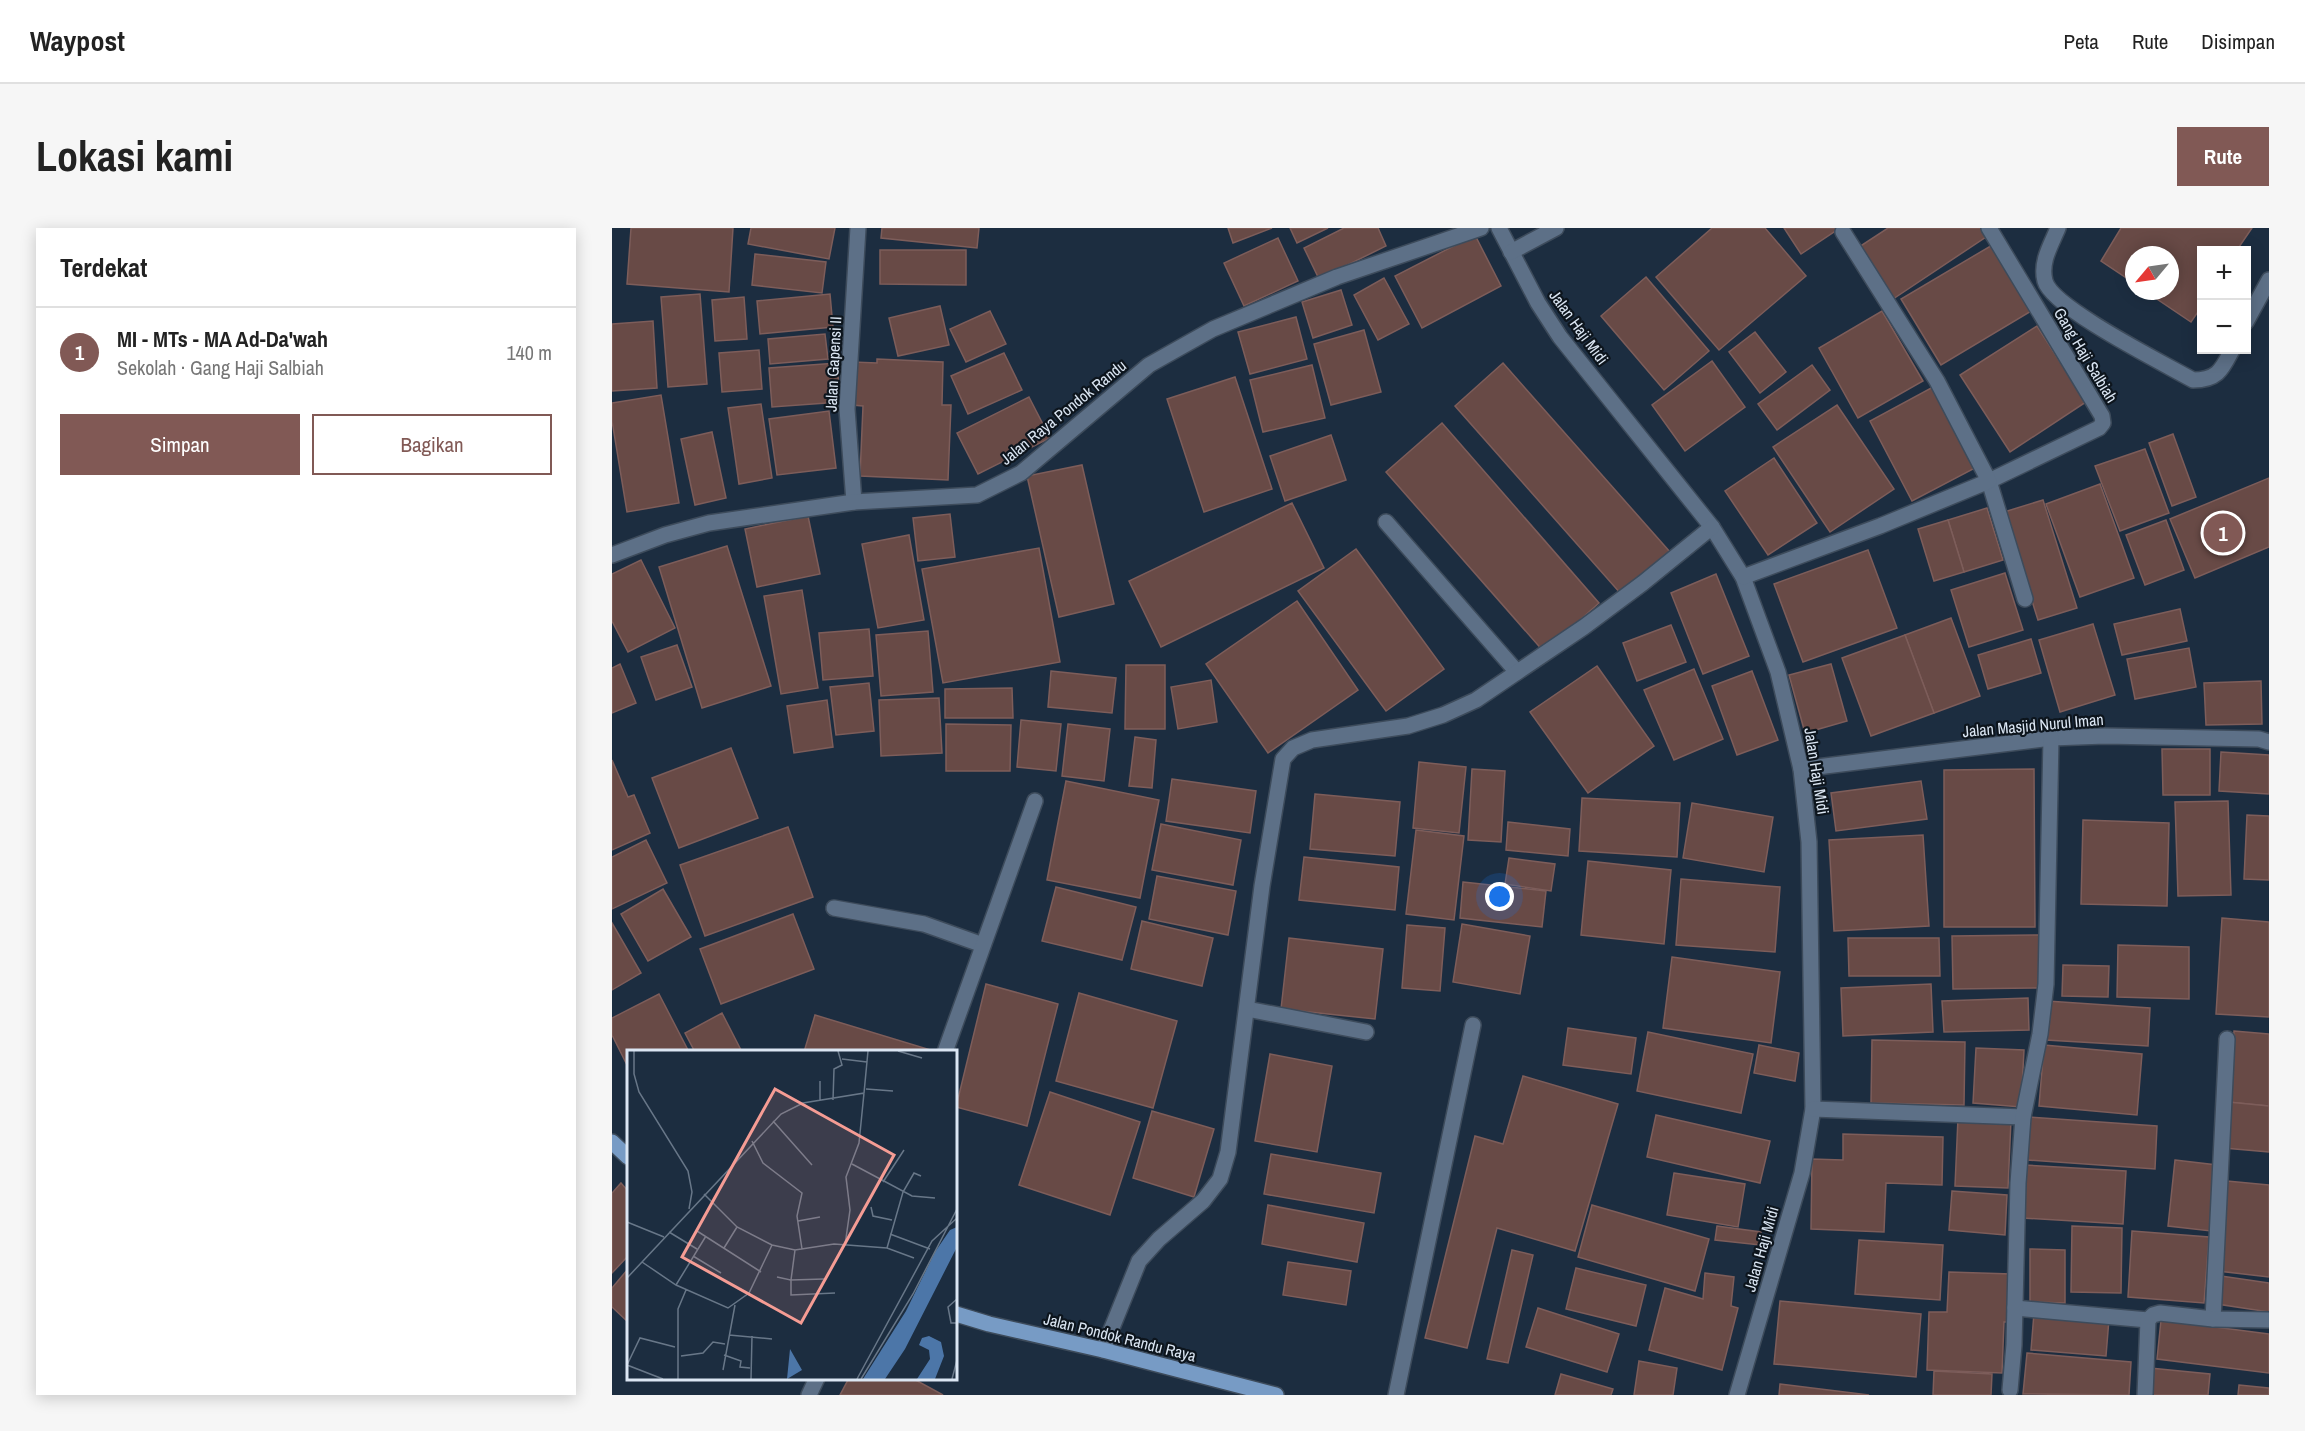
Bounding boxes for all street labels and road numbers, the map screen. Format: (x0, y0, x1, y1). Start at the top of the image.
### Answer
street label: Jalan Haji Midi (1544, 285, 1614, 369)
street label: Gang Haji Salbiah (2049, 303, 2123, 407)
street label: Jalan Gapensi II (820, 316, 846, 412)
street label: Jalan Raya Pondok Randu (995, 354, 1131, 470)
street label: Jalan Masjid Nurul Iman (1962, 708, 2104, 742)
street label: Jalan Haji Midi (1799, 726, 1835, 816)
street label: Jalan Haji Midi (1738, 1204, 1784, 1294)
street label: Jalan Pondok Randu Raya (1042, 1307, 1199, 1367)

